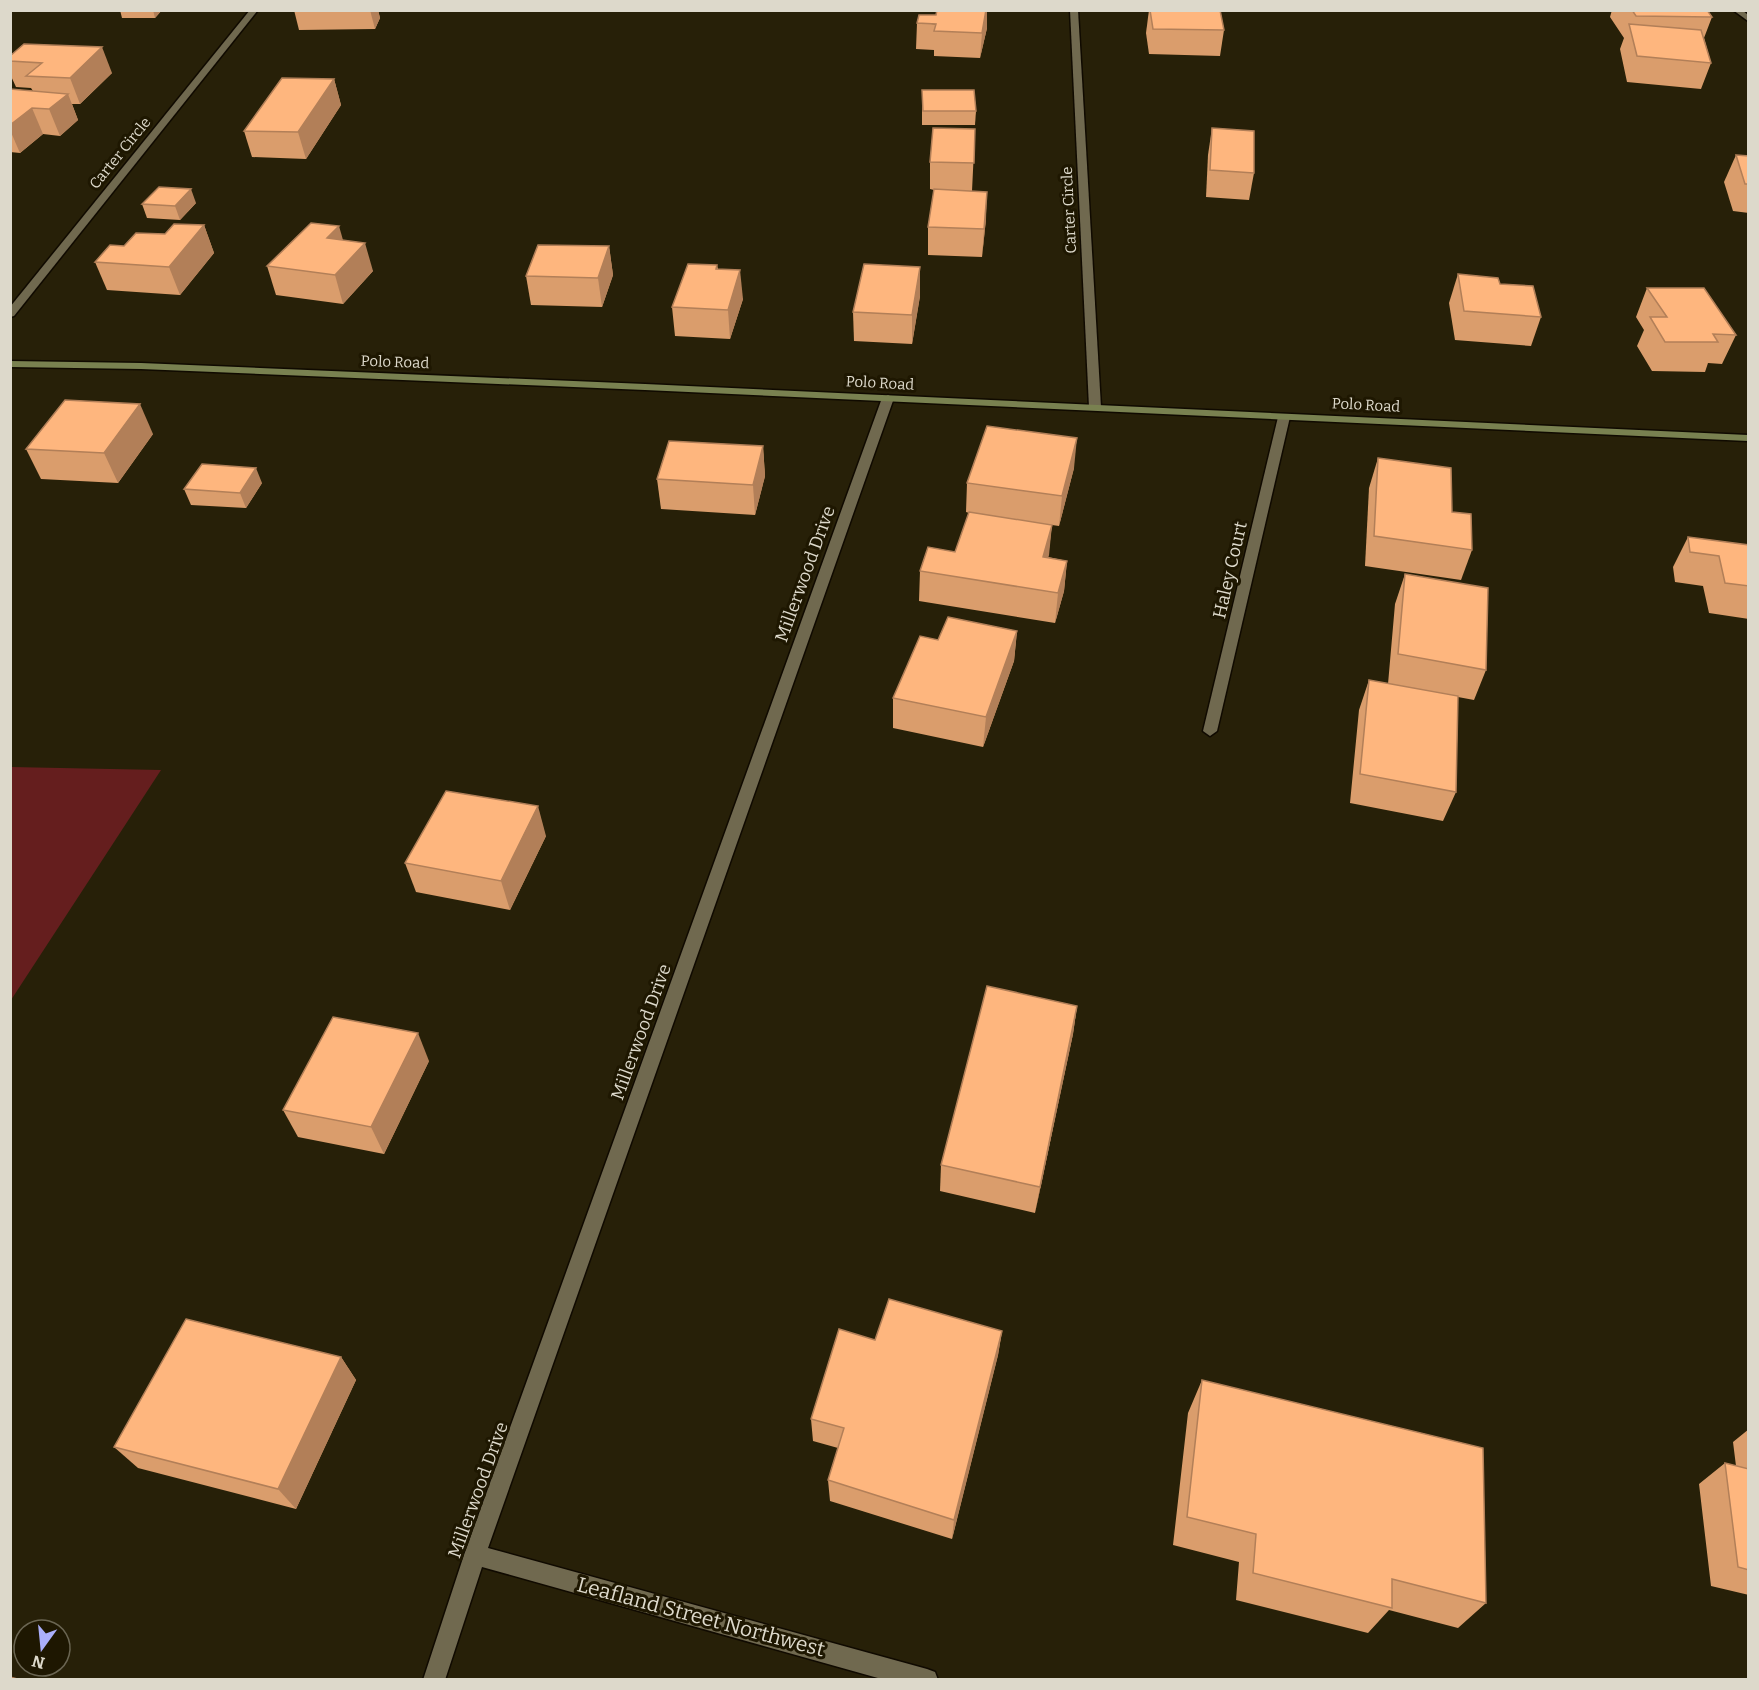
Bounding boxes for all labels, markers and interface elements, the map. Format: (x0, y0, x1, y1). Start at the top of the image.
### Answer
street label: Carter Circle (86, 113, 154, 193)
street label: Carter Circle (1058, 166, 1080, 254)
street label: Polo Road (360, 352, 430, 372)
street label: Polo Road (845, 372, 915, 394)
street label: Polo Road (1331, 394, 1401, 416)
street label: Millerwood Drive (770, 503, 840, 645)
street label: Haley Court (1208, 519, 1252, 621)
street label: Millerwood Drive (606, 961, 676, 1103)
street label: Millerwood Drive (443, 1419, 513, 1561)
street label: Leafland Street Northwest (574, 1571, 828, 1663)
north arrow (12, 1618, 72, 1678)
text: N (30, 1651, 47, 1673)

